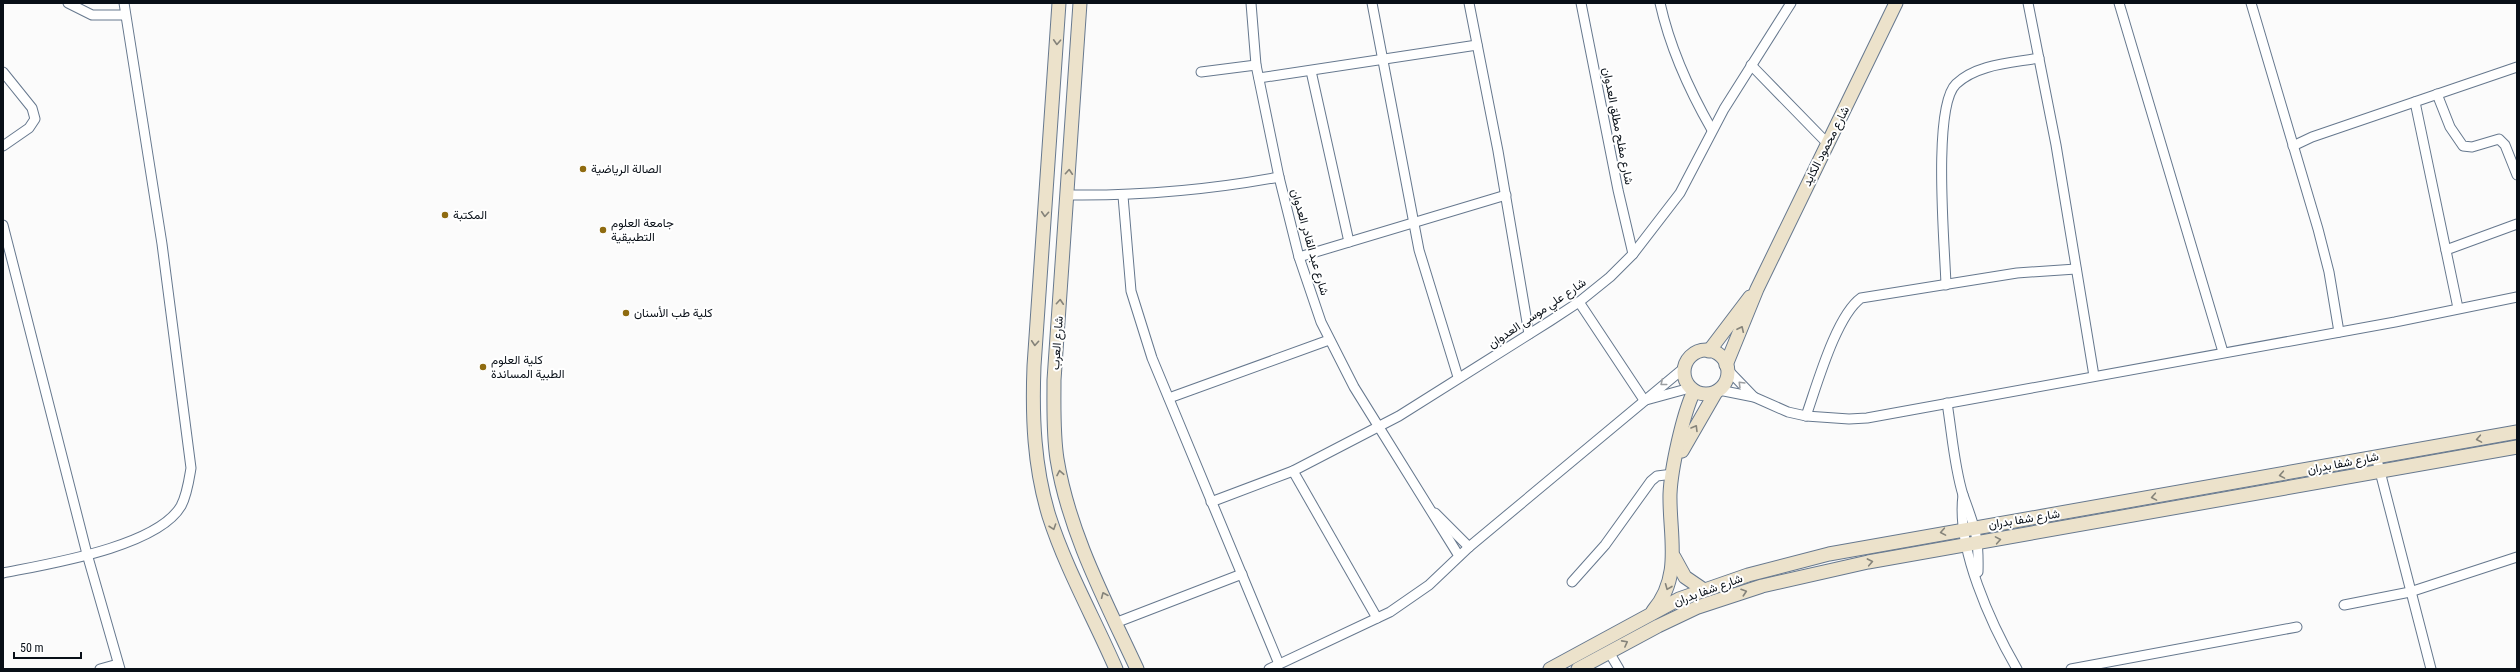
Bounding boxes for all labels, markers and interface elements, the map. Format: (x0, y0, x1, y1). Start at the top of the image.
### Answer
one-way arrow (1052, 39, 1061, 45)
street label: شارع مفلح مطلق العدوان (1598, 66, 1636, 186)
street label: شارع محمود الكايد (1800, 104, 1854, 189)
place label: الصالة الرياضية (591, 162, 662, 177)
marker: الصالة الرياضية (578, 164, 588, 174)
one-way arrow (1064, 169, 1073, 175)
street label: شارع عبد القادر العدوان (1286, 187, 1332, 297)
place label: المكتبة (453, 208, 487, 222)
marker: المكتبة (440, 210, 450, 220)
one-way arrow (1041, 211, 1050, 217)
place label: جامعة العلوم التطبيقية (611, 216, 674, 244)
marker: جامعة العلوم التطبيقية (598, 225, 608, 235)
street label: شارع علي موسى العدوان (1485, 275, 1590, 353)
one-way arrow (1055, 299, 1064, 305)
place label: كلية طب الأسنان (634, 306, 713, 320)
marker: كلية طب الأسنان (621, 308, 631, 318)
street label: شارع العرب (1048, 315, 1068, 371)
one-way arrow (1736, 325, 1744, 333)
one-way arrow (1031, 340, 1040, 346)
place label: كلية العلوم الطبية المساندة (491, 353, 565, 381)
marker: كلية العلوم الطبية المساندة (478, 362, 488, 372)
one-way arrow (1661, 378, 1668, 385)
one-way arrow (1738, 381, 1746, 389)
one-way arrow (1691, 425, 1698, 432)
one-way arrow (2475, 434, 2482, 442)
street label: شارع شفا بدران (2306, 449, 2380, 479)
one-way arrow (1056, 470, 1065, 476)
one-way arrow (2279, 470, 2285, 479)
one-way arrow (2151, 492, 2157, 500)
street label: شارع شفا بدران (1987, 506, 2061, 534)
one-way arrow (1048, 523, 1057, 530)
one-way arrow (1940, 528, 1946, 536)
one-way arrow (1995, 536, 2001, 545)
one-way arrow (1867, 558, 1873, 566)
street label: شارع شفا بدران (1672, 571, 1745, 611)
one-way arrow (1664, 583, 1672, 590)
one-way arrow (1740, 588, 1747, 597)
one-way arrow (1100, 592, 1108, 599)
scale bar (14, 634, 81, 660)
text: 50 m (20, 641, 44, 655)
one-way arrow (1621, 641, 1628, 648)

